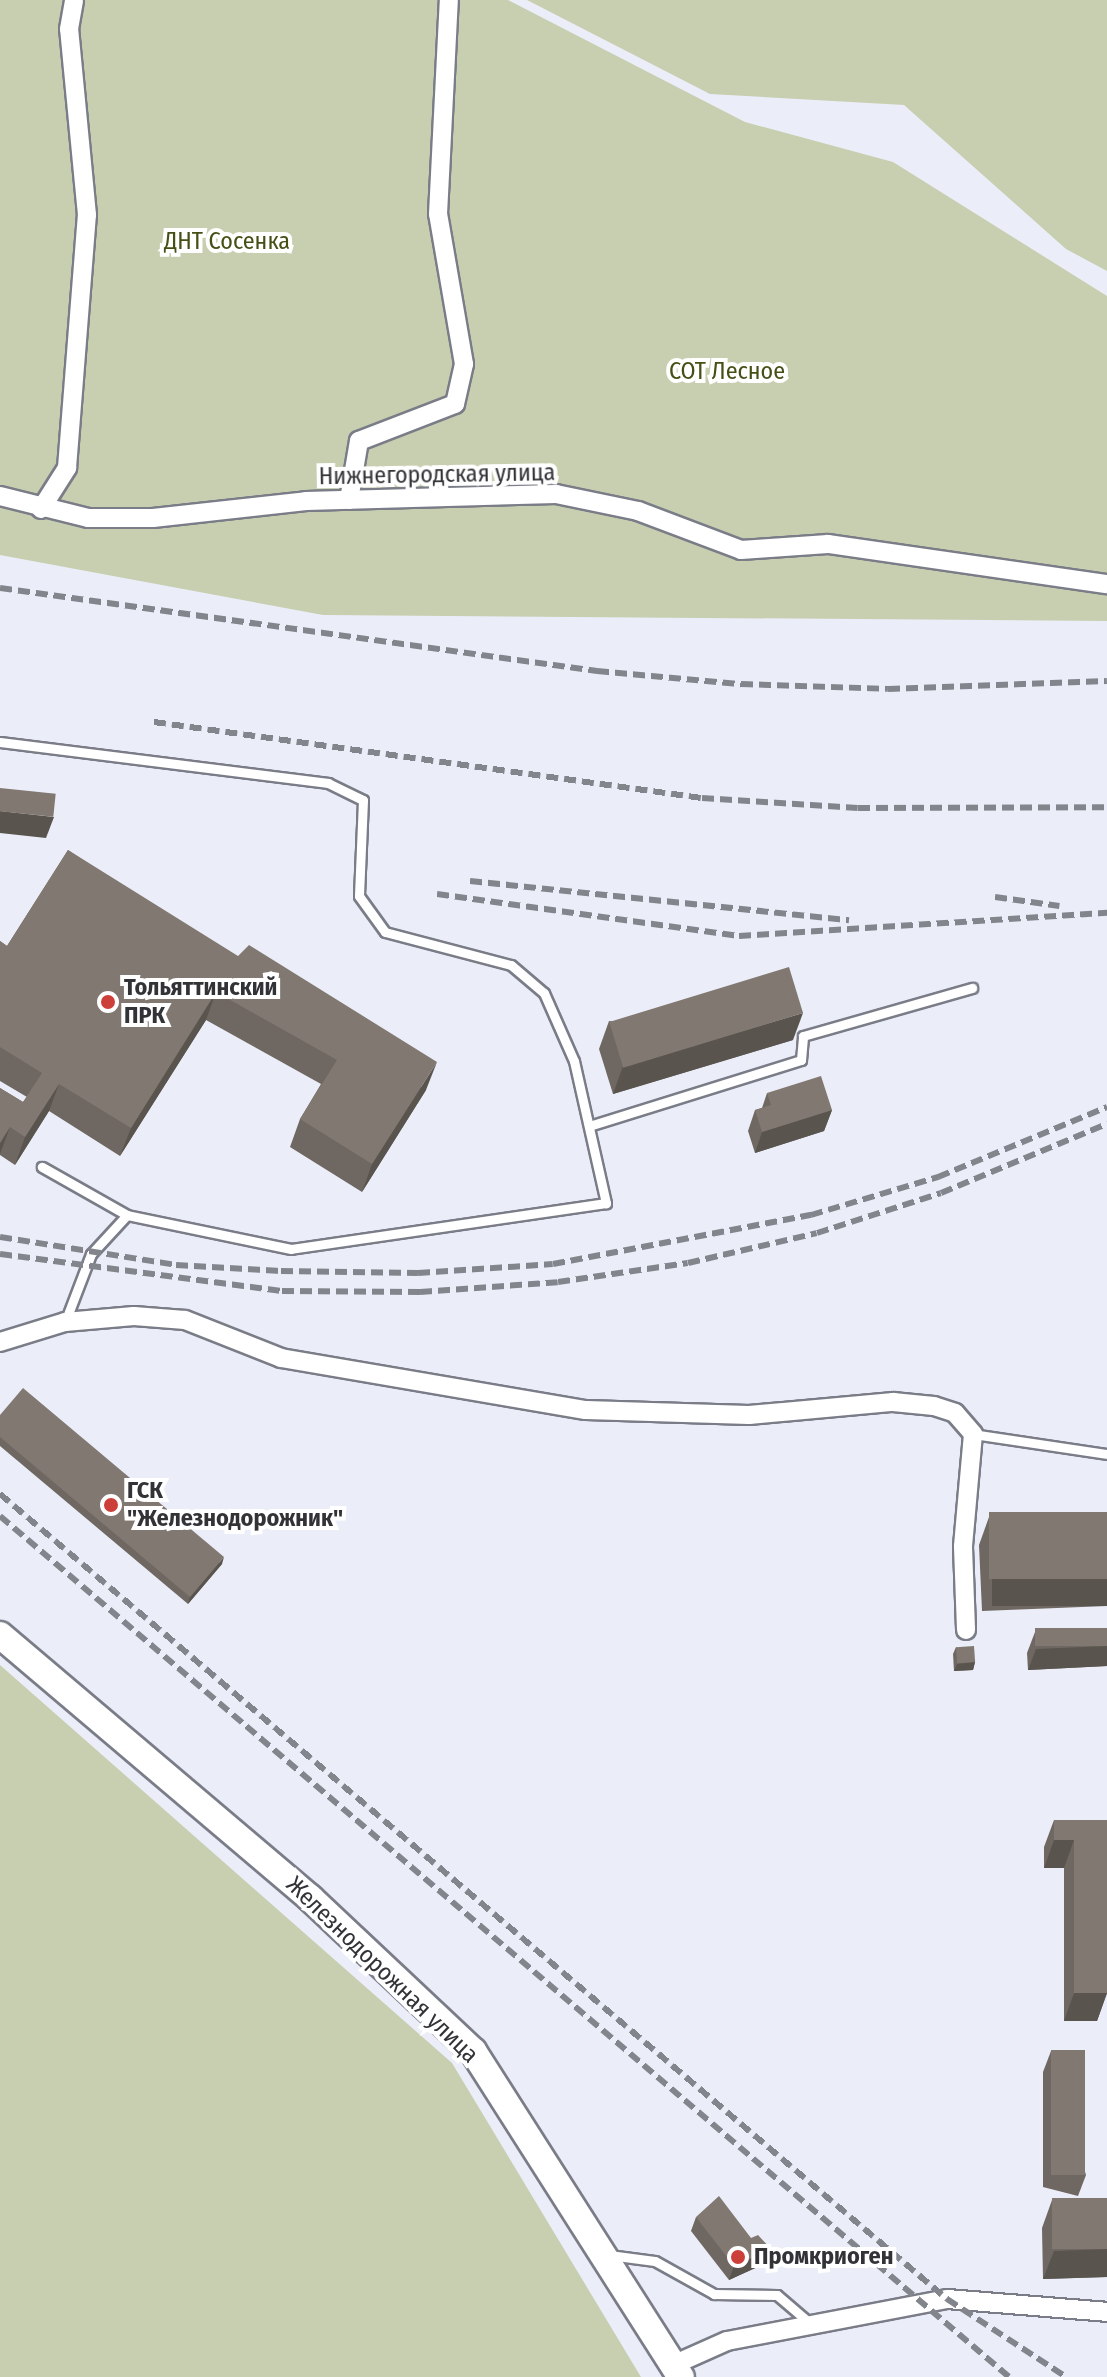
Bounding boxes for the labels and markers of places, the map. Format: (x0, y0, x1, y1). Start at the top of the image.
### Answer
place label: Тольяттинский ПРК (124, 974, 277, 1030)
marker: Тольяттинский ПРК (99, 993, 117, 1011)
place label: ГСК "Железнодорожник" (127, 1477, 343, 1533)
marker: ГСК "Железнодорожник" (102, 1496, 120, 1514)
place label: Промкриоген (754, 2243, 893, 2271)
marker: Промкриоген (729, 2248, 747, 2266)

